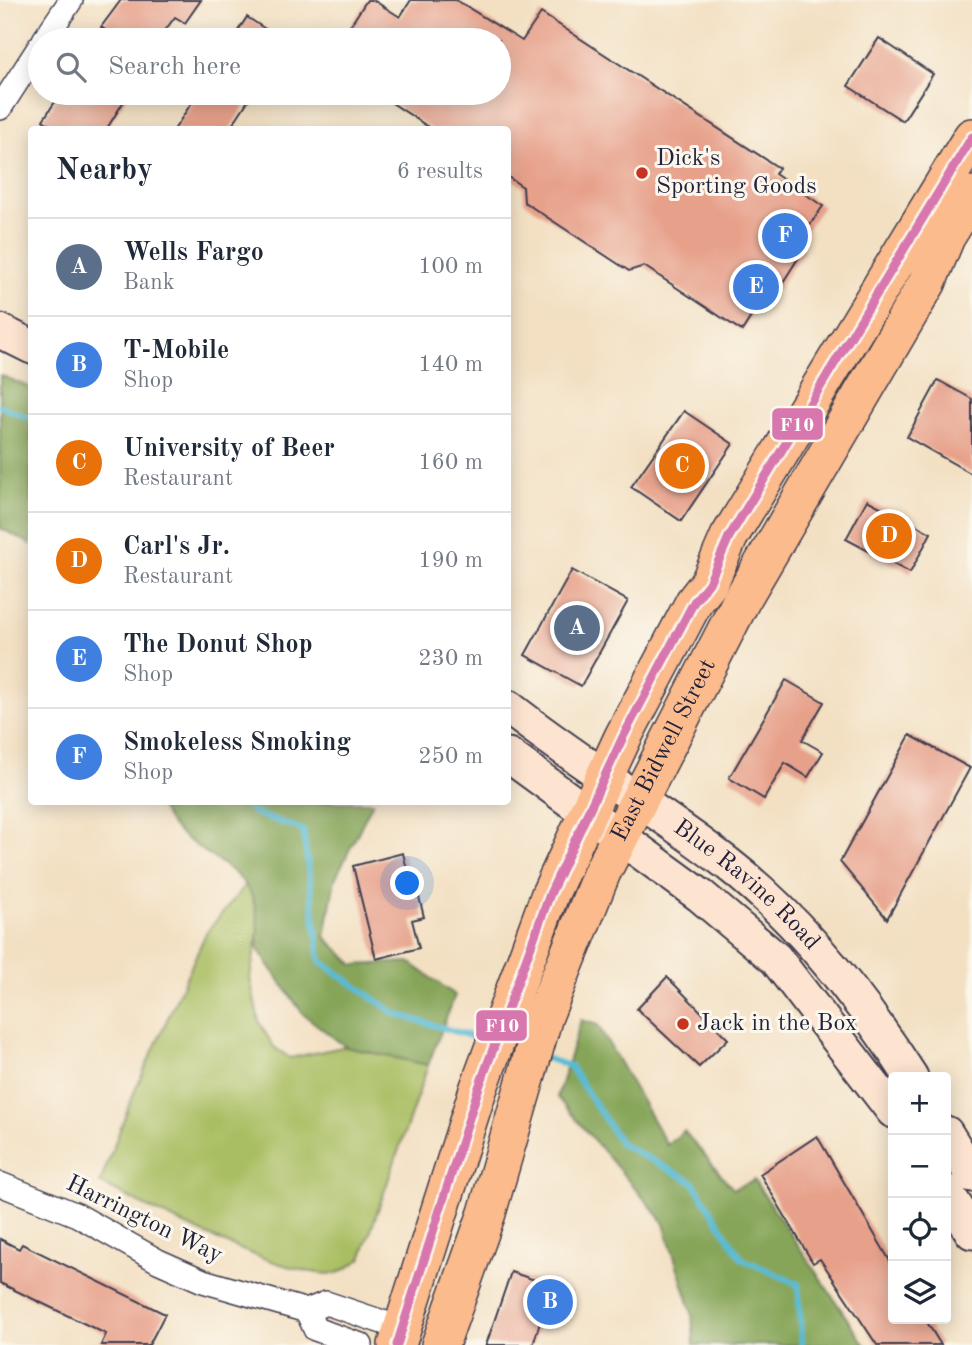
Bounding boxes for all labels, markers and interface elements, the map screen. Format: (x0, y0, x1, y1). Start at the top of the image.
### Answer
search box (28, 28, 511, 105)
icon: search (52, 48, 90, 86)
text: Search here (108, 54, 241, 80)
place label: Dick's Sporting Goods (656, 147, 817, 199)
text: Nearby (56, 156, 153, 186)
text: 6 results (397, 160, 483, 183)
marker: Dick's Sporting Goods (634, 165, 650, 181)
pin: F (762, 210, 808, 262)
text: Wells Fargo (123, 240, 264, 266)
text: A (70, 255, 88, 278)
text: 100 m (418, 255, 483, 278)
pin: E (733, 261, 779, 313)
text: Bank (123, 271, 175, 294)
text: T-Mobile (123, 338, 229, 364)
text: B (71, 353, 87, 376)
text: 140 m (418, 353, 483, 376)
text: Shop (123, 369, 173, 392)
line badge: F10 (771, 407, 824, 441)
text: F10 (780, 417, 814, 436)
text: University of Beer (123, 436, 335, 462)
pin: C (659, 440, 705, 492)
text: C (71, 451, 87, 474)
text: 160 m (418, 451, 483, 474)
text: Restaurant (123, 467, 233, 490)
pin: D (866, 510, 912, 562)
text: Carl's Jr. (123, 534, 230, 560)
text: D (70, 549, 88, 572)
text: 190 m (418, 549, 483, 572)
text: Restaurant (123, 565, 233, 588)
pin: A (554, 602, 600, 654)
text: The Donut Shop (123, 632, 313, 658)
text: E (71, 647, 87, 670)
text: 230 m (418, 647, 483, 670)
street label: East Bidwell Street (608, 655, 721, 846)
text: Shop (123, 663, 173, 686)
text: Smokeless Smoking (123, 730, 351, 756)
text: F (71, 745, 87, 768)
text: 250 m (418, 745, 483, 768)
text: Shop (123, 761, 173, 784)
street label: Blue Ravine Road (669, 816, 824, 955)
your location (390, 866, 424, 900)
line badge: F10 (475, 1009, 528, 1042)
place label: Jack in the Box (697, 1012, 857, 1036)
marker: Jack in the Box (675, 1016, 691, 1032)
text: F10 (485, 1018, 519, 1037)
map controls (888, 1072, 951, 1324)
button: + (888, 1072, 951, 1135)
button: − (888, 1135, 951, 1198)
street label: Harrington Way (62, 1172, 226, 1268)
button: locate (888, 1198, 951, 1261)
button: layers (888, 1261, 951, 1324)
pin: B (527, 1276, 573, 1328)

